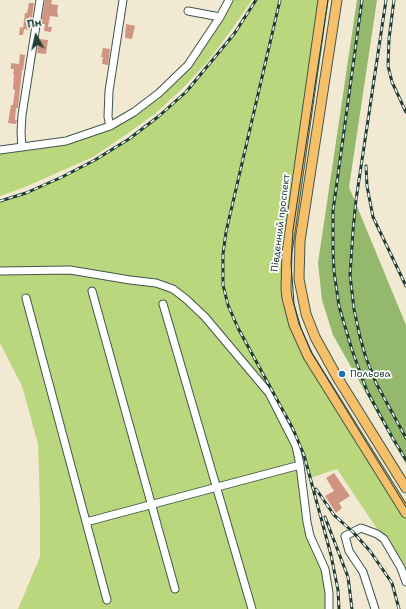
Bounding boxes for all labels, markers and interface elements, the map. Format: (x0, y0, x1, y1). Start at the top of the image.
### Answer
text: Пн (26, 15, 42, 32)
north arrow (16, 16, 56, 56)
street label: Південний проспект (269, 173, 293, 273)
place label: Польова (350, 368, 391, 380)
marker: Польова (337, 369, 347, 379)

